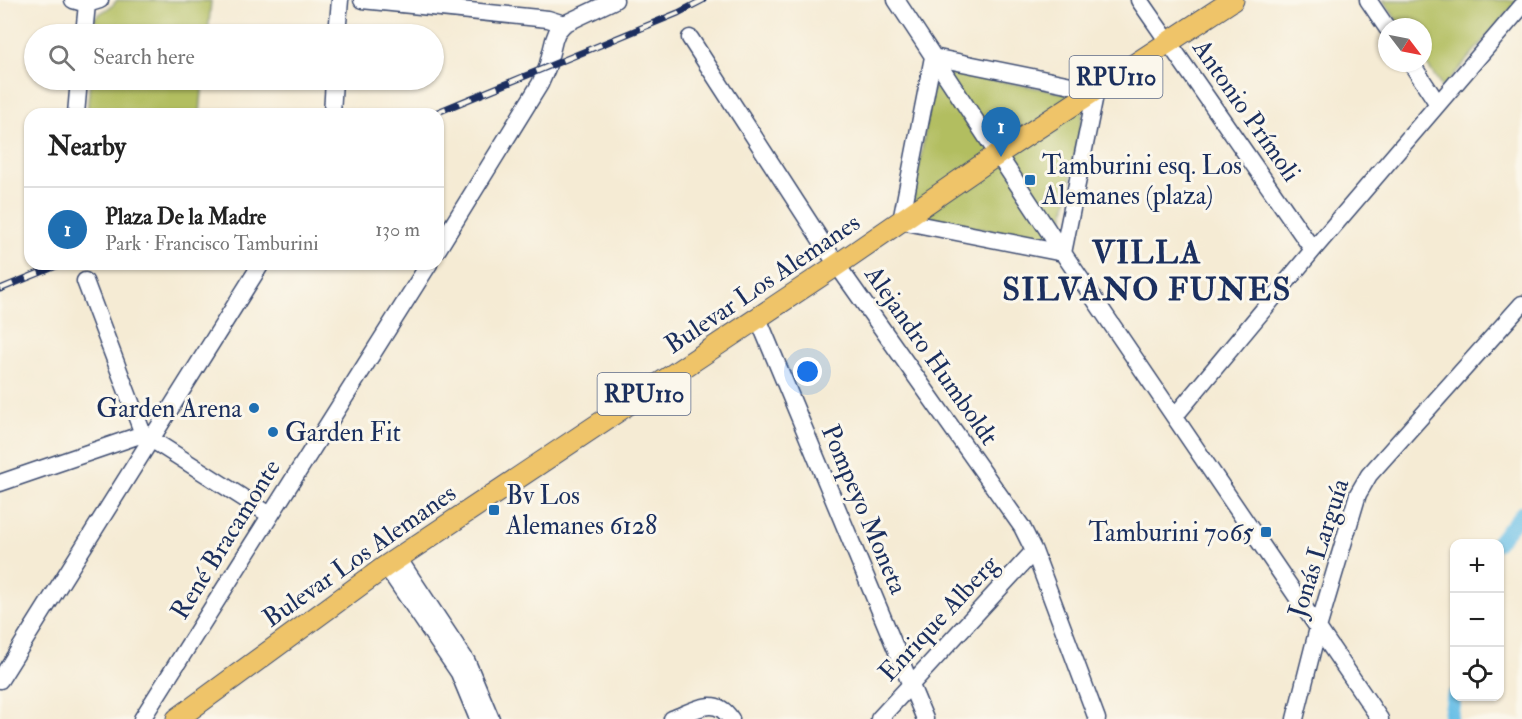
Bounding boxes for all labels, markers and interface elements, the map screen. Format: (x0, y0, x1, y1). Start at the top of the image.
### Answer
north arrow (1378, 18, 1432, 72)
search box (24, 24, 444, 90)
street label: Antonio Prímoli (1185, 32, 1307, 188)
icon: search (45, 41, 78, 74)
text: Search here (93, 43, 195, 71)
road number: RPU110 (1070, 56, 1162, 98)
pin: 1 (982, 108, 1020, 157)
text: Nearby (48, 131, 126, 163)
place label: Tamburini esq. Los Alemanes (plaza) (1041, 150, 1242, 213)
marker: Tamburini esq. Los Alemanes (plaza) (1023, 173, 1037, 187)
text: Plaza De la Madre (105, 203, 266, 231)
street label: Bulevar Los Alemanes (659, 207, 866, 361)
text: 1 (64, 217, 71, 242)
text: 130 m (375, 217, 420, 242)
text: Park · Francisco Tamburini (105, 231, 319, 256)
district label: VILLA SILVANO FUNES (1002, 233, 1292, 310)
street label: Alejandro Humboldt (857, 259, 1005, 451)
your location (793, 357, 822, 386)
road number: RPU110 (598, 373, 690, 415)
place label: Garden Arena (96, 393, 242, 425)
marker: Garden Arena (247, 401, 261, 415)
place label: Garden Fit (285, 417, 401, 449)
street label: Pompeyo Moneta (813, 420, 914, 600)
marker: Garden Fit (266, 425, 280, 439)
street label: René Bracamonte (164, 454, 288, 625)
street label: Jonás Larguía (1281, 474, 1357, 623)
street label: Bulevar Los Alemanes (257, 477, 462, 635)
place label: Bv Los Alemanes 6128 (505, 480, 657, 542)
marker: Bv Los Alemanes 6128 (487, 503, 501, 517)
place label: Tamburini 7065 (1089, 517, 1255, 549)
marker: Tamburini 7065 (1259, 525, 1273, 539)
map controls (1450, 539, 1504, 701)
button: + (1450, 539, 1504, 593)
street label: Enrique Alberg (872, 548, 1006, 688)
button: − (1450, 593, 1504, 647)
button: locate (1450, 647, 1504, 701)

